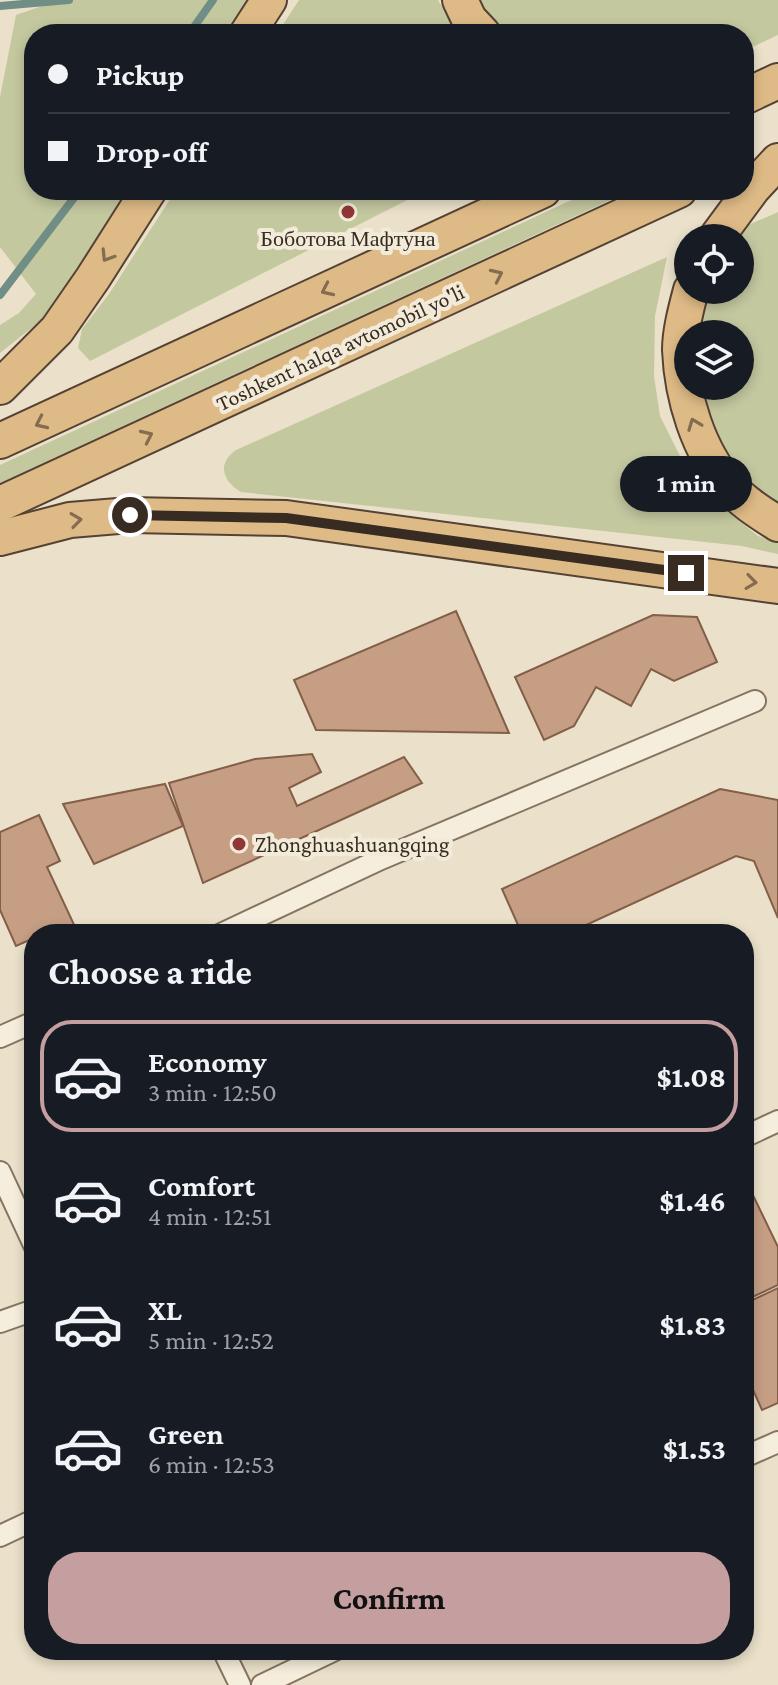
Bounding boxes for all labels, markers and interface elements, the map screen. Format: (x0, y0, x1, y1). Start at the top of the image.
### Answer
text: Pickup (96, 58, 184, 91)
text: Drop-off (96, 135, 207, 168)
marker: Боботова Мафтуна (339, 203, 357, 221)
map controls (674, 224, 754, 400)
button: locate (674, 224, 754, 304)
place label: Боботова Мафтуна (260, 226, 436, 251)
one-way arrow (101, 247, 116, 262)
one-way arrow (488, 268, 503, 284)
street label: Toshkent halqa avtomobil yo'li (212, 279, 468, 416)
one-way arrow (321, 280, 336, 296)
button: layers (674, 320, 754, 400)
one-way arrow (34, 413, 49, 429)
one-way arrow (687, 418, 704, 432)
one-way arrow (139, 430, 153, 446)
callout: 1 min (620, 457, 752, 513)
text: 1 min (656, 469, 716, 498)
route start (112, 497, 148, 533)
one-way arrow (69, 512, 83, 529)
route end (668, 555, 704, 591)
one-way arrow (744, 573, 758, 590)
place label: Zhonghuashuangqing (255, 832, 450, 857)
marker: Zhonghuashuangqing (230, 835, 248, 853)
text: Choose a ride (48, 952, 252, 992)
icon: car (52, 1040, 124, 1112)
text: Economy (148, 1045, 267, 1078)
text: $1.08 (656, 1060, 726, 1093)
text: 3 min · 12:50 (148, 1078, 277, 1107)
icon: car (52, 1164, 124, 1236)
text: Comfort (148, 1169, 255, 1202)
text: $1.46 (659, 1184, 726, 1217)
text: 4 min · 12:51 (148, 1202, 272, 1231)
icon: car (52, 1288, 124, 1360)
text: XL (148, 1293, 182, 1326)
text: $1.83 (660, 1308, 726, 1341)
text: 5 min · 12:52 (148, 1326, 274, 1355)
icon: car (52, 1412, 124, 1484)
text: Green (148, 1417, 224, 1450)
text: $1.53 (663, 1432, 726, 1465)
text: 6 min · 12:53 (148, 1450, 275, 1479)
button: Confirm (48, 1552, 730, 1644)

